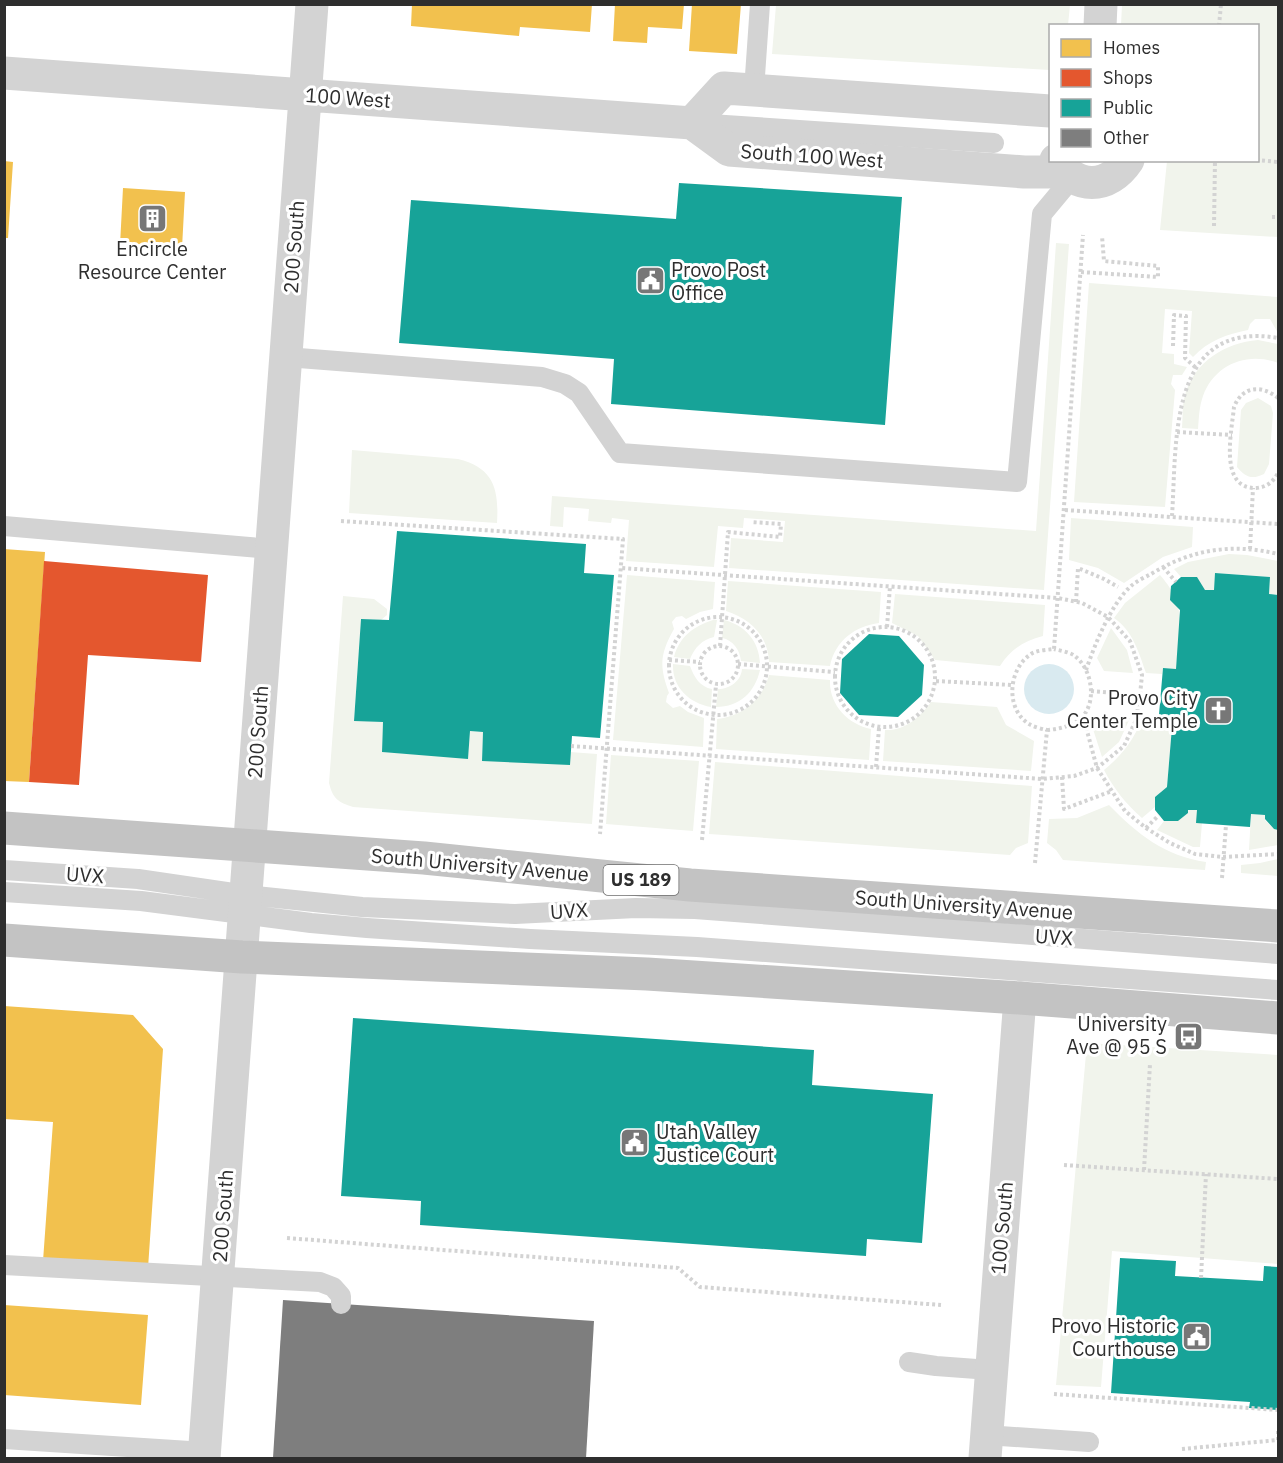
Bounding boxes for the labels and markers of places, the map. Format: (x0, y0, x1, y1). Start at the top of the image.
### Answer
building icon: Encircle Resource Center (136, 202, 168, 234)
place label: Encircle Resource Center (78, 235, 226, 285)
place label: Provo Post Office (671, 256, 766, 306)
public building icon: Provo Post Office (634, 265, 666, 297)
place label: Provo City Center Temple (1067, 684, 1198, 734)
church icon: Provo City Center Temple (1203, 694, 1235, 726)
place label: University Ave @ 95 S (1066, 1010, 1167, 1060)
bus stop icon: University Ave @ 95 S (1172, 1020, 1204, 1052)
place label: Utah Valley Justice Court (656, 1118, 774, 1168)
public building icon: Utah Valley Justice Court (619, 1127, 651, 1159)
place label: Provo Historic Courthouse (1051, 1312, 1176, 1362)
public building icon: Provo Historic Courthouse (1181, 1321, 1213, 1353)

